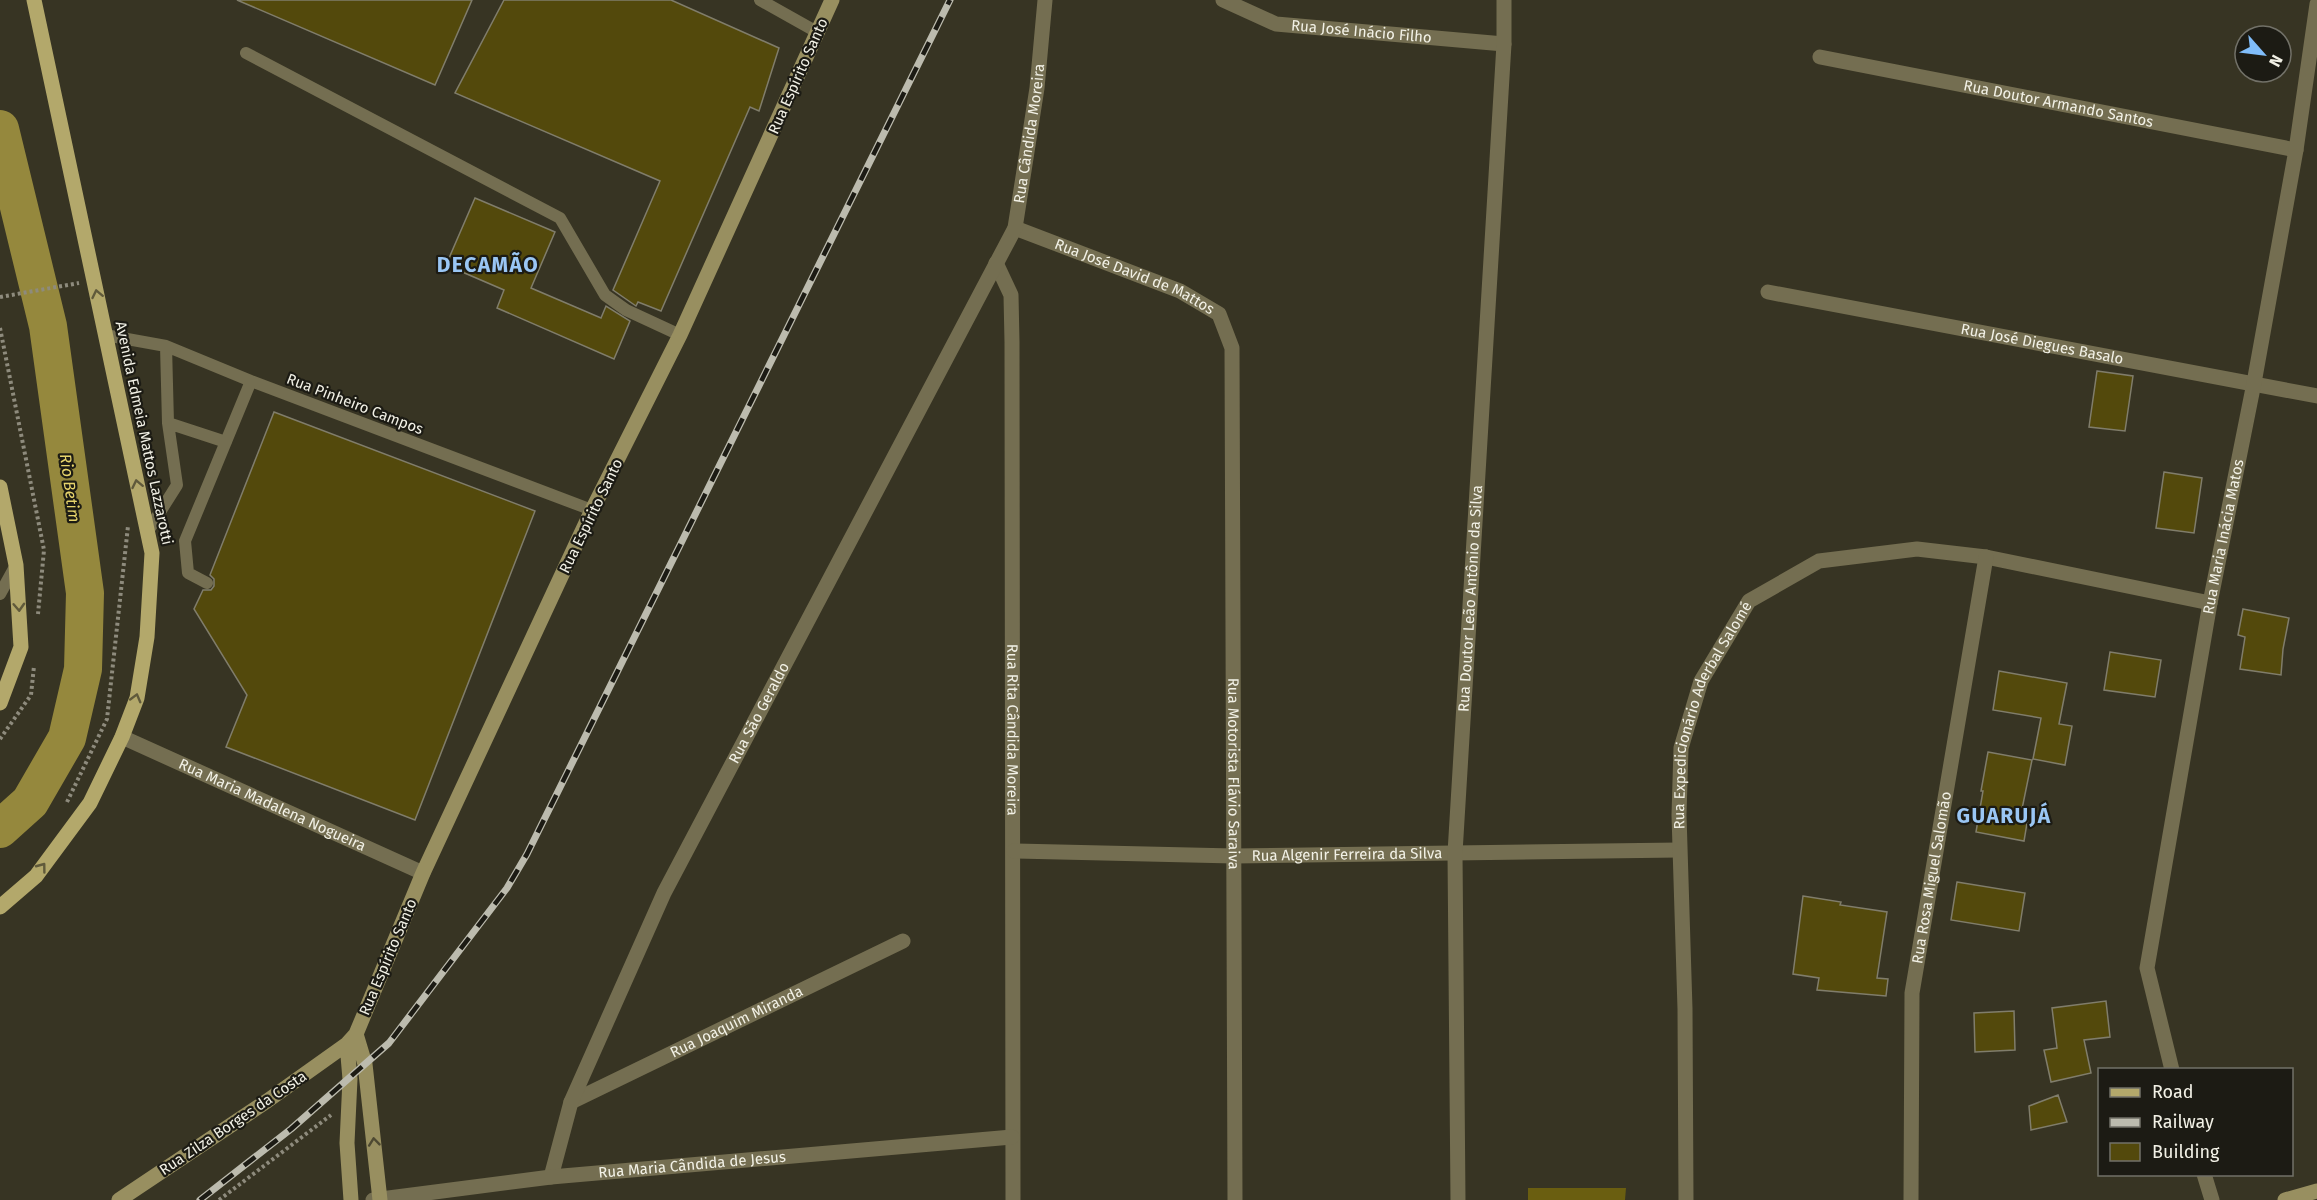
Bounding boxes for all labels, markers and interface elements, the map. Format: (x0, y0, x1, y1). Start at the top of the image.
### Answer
street label: Rua Espírito Santo (764, 15, 832, 137)
street label: Rua José Inácio Filho (1290, 16, 1433, 47)
north arrow (2233, 24, 2293, 84)
text: N (2265, 52, 2287, 70)
street label: Rua Cândida Moreira (1010, 63, 1048, 205)
street label: Rua Doutor Armando Santos (1962, 76, 2155, 131)
street label: Rua José David de Mattos (1052, 235, 1218, 318)
district label: DECAMÃO (437, 252, 539, 278)
one-way arrow (91, 289, 104, 299)
street label: Avenida Edmeia Mattos Lazzarotti (111, 320, 177, 546)
street label: Rua José Diegues Basalo (1959, 320, 2125, 368)
street label: Rua Pinheiro Campos (284, 370, 426, 438)
water label: Rio Betim (56, 452, 84, 524)
street label: Rua Espírito Santo (555, 456, 627, 576)
street label: Rua Maria Inácia Matos (2199, 458, 2248, 616)
one-way arrow (132, 480, 145, 490)
street label: Rua Doutor Leão Antônio da Silva (1455, 485, 1486, 712)
street label: Rua Expedicionário Aderbal Salomé (1670, 598, 1756, 830)
one-way arrow (12, 602, 25, 611)
street label: Rua Rita Cândida Moreira (1003, 644, 1022, 816)
street label: Rua São Geraldo (725, 659, 793, 767)
street label: Rua Motorista Flávio Saraiva (1224, 678, 1243, 870)
one-way arrow (128, 693, 141, 703)
street label: Rua Maria Madalena Nogueira (176, 755, 369, 855)
street label: Rua Rosa Miguel Salomão (1908, 790, 1955, 965)
district label: GUARUJÁ (1956, 802, 2052, 829)
street label: Rua Algenir Ferreira da Silva (1251, 844, 1442, 865)
one-way arrow (35, 862, 46, 873)
street label: Rua Espírito Santo (355, 896, 421, 1018)
street label: Rua Joaquim Miranda (667, 982, 806, 1062)
street label: Rua Zilza Borges da Costa (156, 1067, 310, 1179)
legend (2098, 1068, 2293, 1176)
text: Road (2152, 1081, 2194, 1103)
text: Railway (2152, 1111, 2214, 1133)
one-way arrow (368, 1137, 381, 1146)
text: Building (2152, 1141, 2220, 1163)
street label: Rua Maria Cândida de Jesus (597, 1148, 787, 1182)

